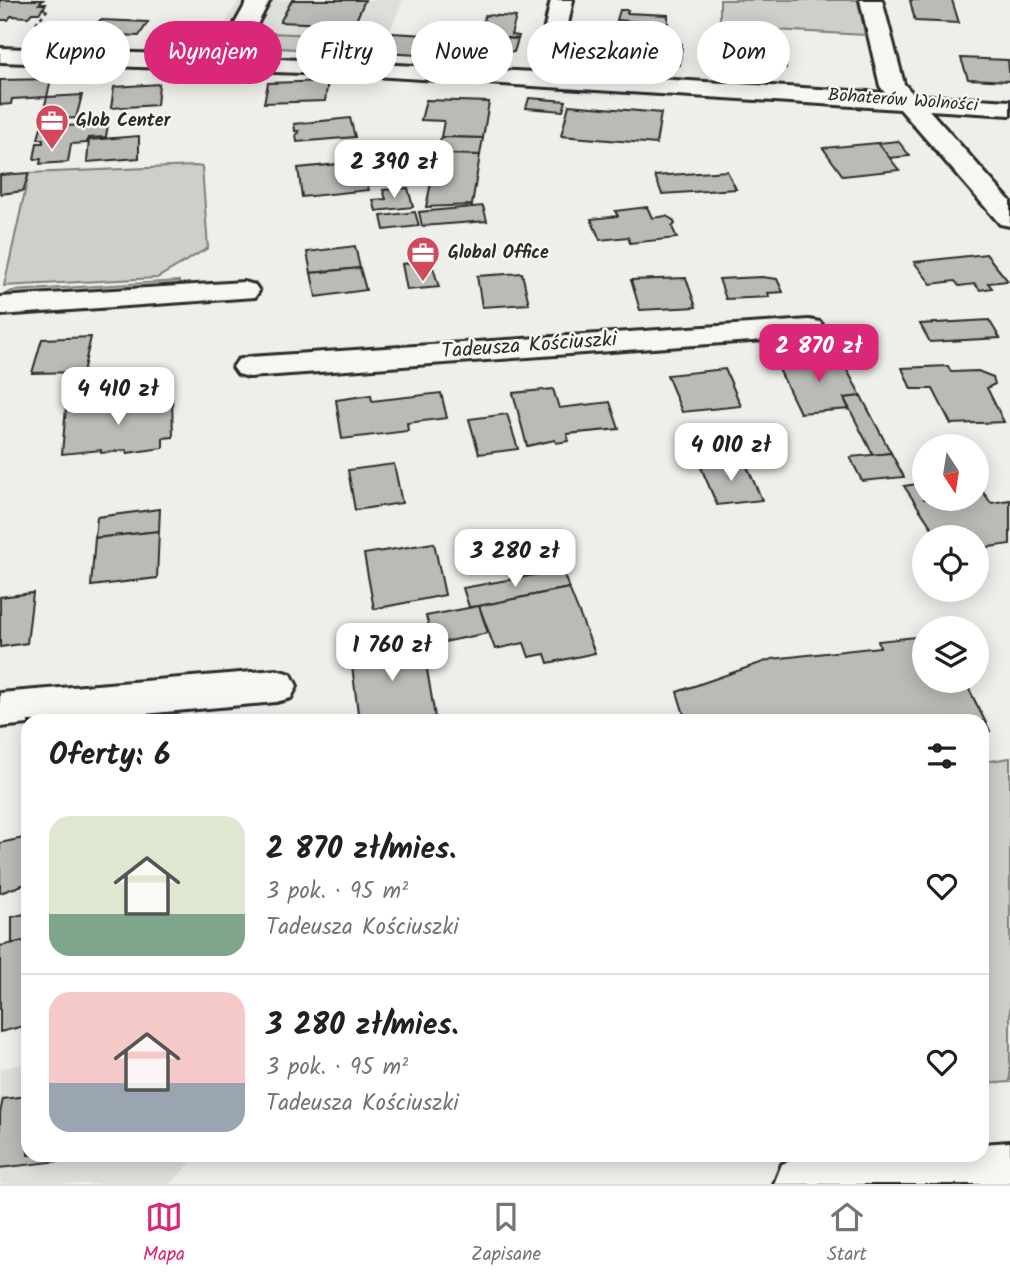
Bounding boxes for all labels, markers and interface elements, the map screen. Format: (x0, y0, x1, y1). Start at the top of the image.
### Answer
chip: Kupno (21, 21, 130, 84)
chip: Wynajem (144, 21, 282, 84)
chip: Filtry (296, 21, 397, 84)
chip: Nowe (411, 21, 513, 84)
chip: Mieszkanie (527, 21, 683, 84)
chip: Dom (697, 21, 790, 84)
street label: Bohaterów Wolności (827, 81, 980, 121)
office icon: Glob Center (33, 102, 71, 151)
place label: Glob Center (76, 107, 172, 136)
pin: 2 390 zł (322, 140, 466, 200)
text: 2 390 zł (351, 145, 438, 181)
office icon: Global Office (404, 234, 442, 283)
place label: Global Office (448, 239, 549, 268)
street label: Tadeusza Kościuszki (440, 323, 619, 369)
pin: 2 870 zł (747, 324, 891, 384)
text: 2 870 zł (775, 329, 863, 365)
pin: 4 410 zł (46, 368, 190, 427)
text: 4 410 zł (77, 372, 159, 408)
pin: 4 010 zł (659, 424, 803, 483)
text: 4 010 zł (691, 428, 771, 464)
north arrow (912, 434, 989, 511)
map controls (912, 434, 989, 693)
button: locate (912, 525, 989, 602)
pin: 3 280 zł (443, 530, 587, 589)
text: 3 280 zł (471, 534, 559, 570)
button: layers (912, 616, 989, 693)
pin: 1 760 zł (320, 624, 464, 683)
text: 1 760 zł (352, 628, 432, 664)
text: Oferty: 6 (49, 732, 170, 780)
icon: filters (923, 737, 961, 775)
text: 2 870 zł/mies. (266, 826, 456, 874)
icon: home (105, 844, 189, 928)
icon: heart (923, 867, 961, 905)
text: 3 pok. · 95 m² (266, 874, 408, 910)
text: Tadeusza Kościuszki (266, 910, 459, 946)
text: 3 280 zł/mies. (266, 1002, 459, 1050)
icon: home (105, 1020, 189, 1104)
icon: heart (923, 1043, 961, 1081)
text: 3 pok. · 95 m² (266, 1050, 408, 1086)
text: Tadeusza Kościuszki (266, 1086, 459, 1122)
tab: Mapa (143, 1198, 185, 1270)
tab: Zapisane (471, 1198, 541, 1270)
tab: Start (827, 1198, 867, 1270)

